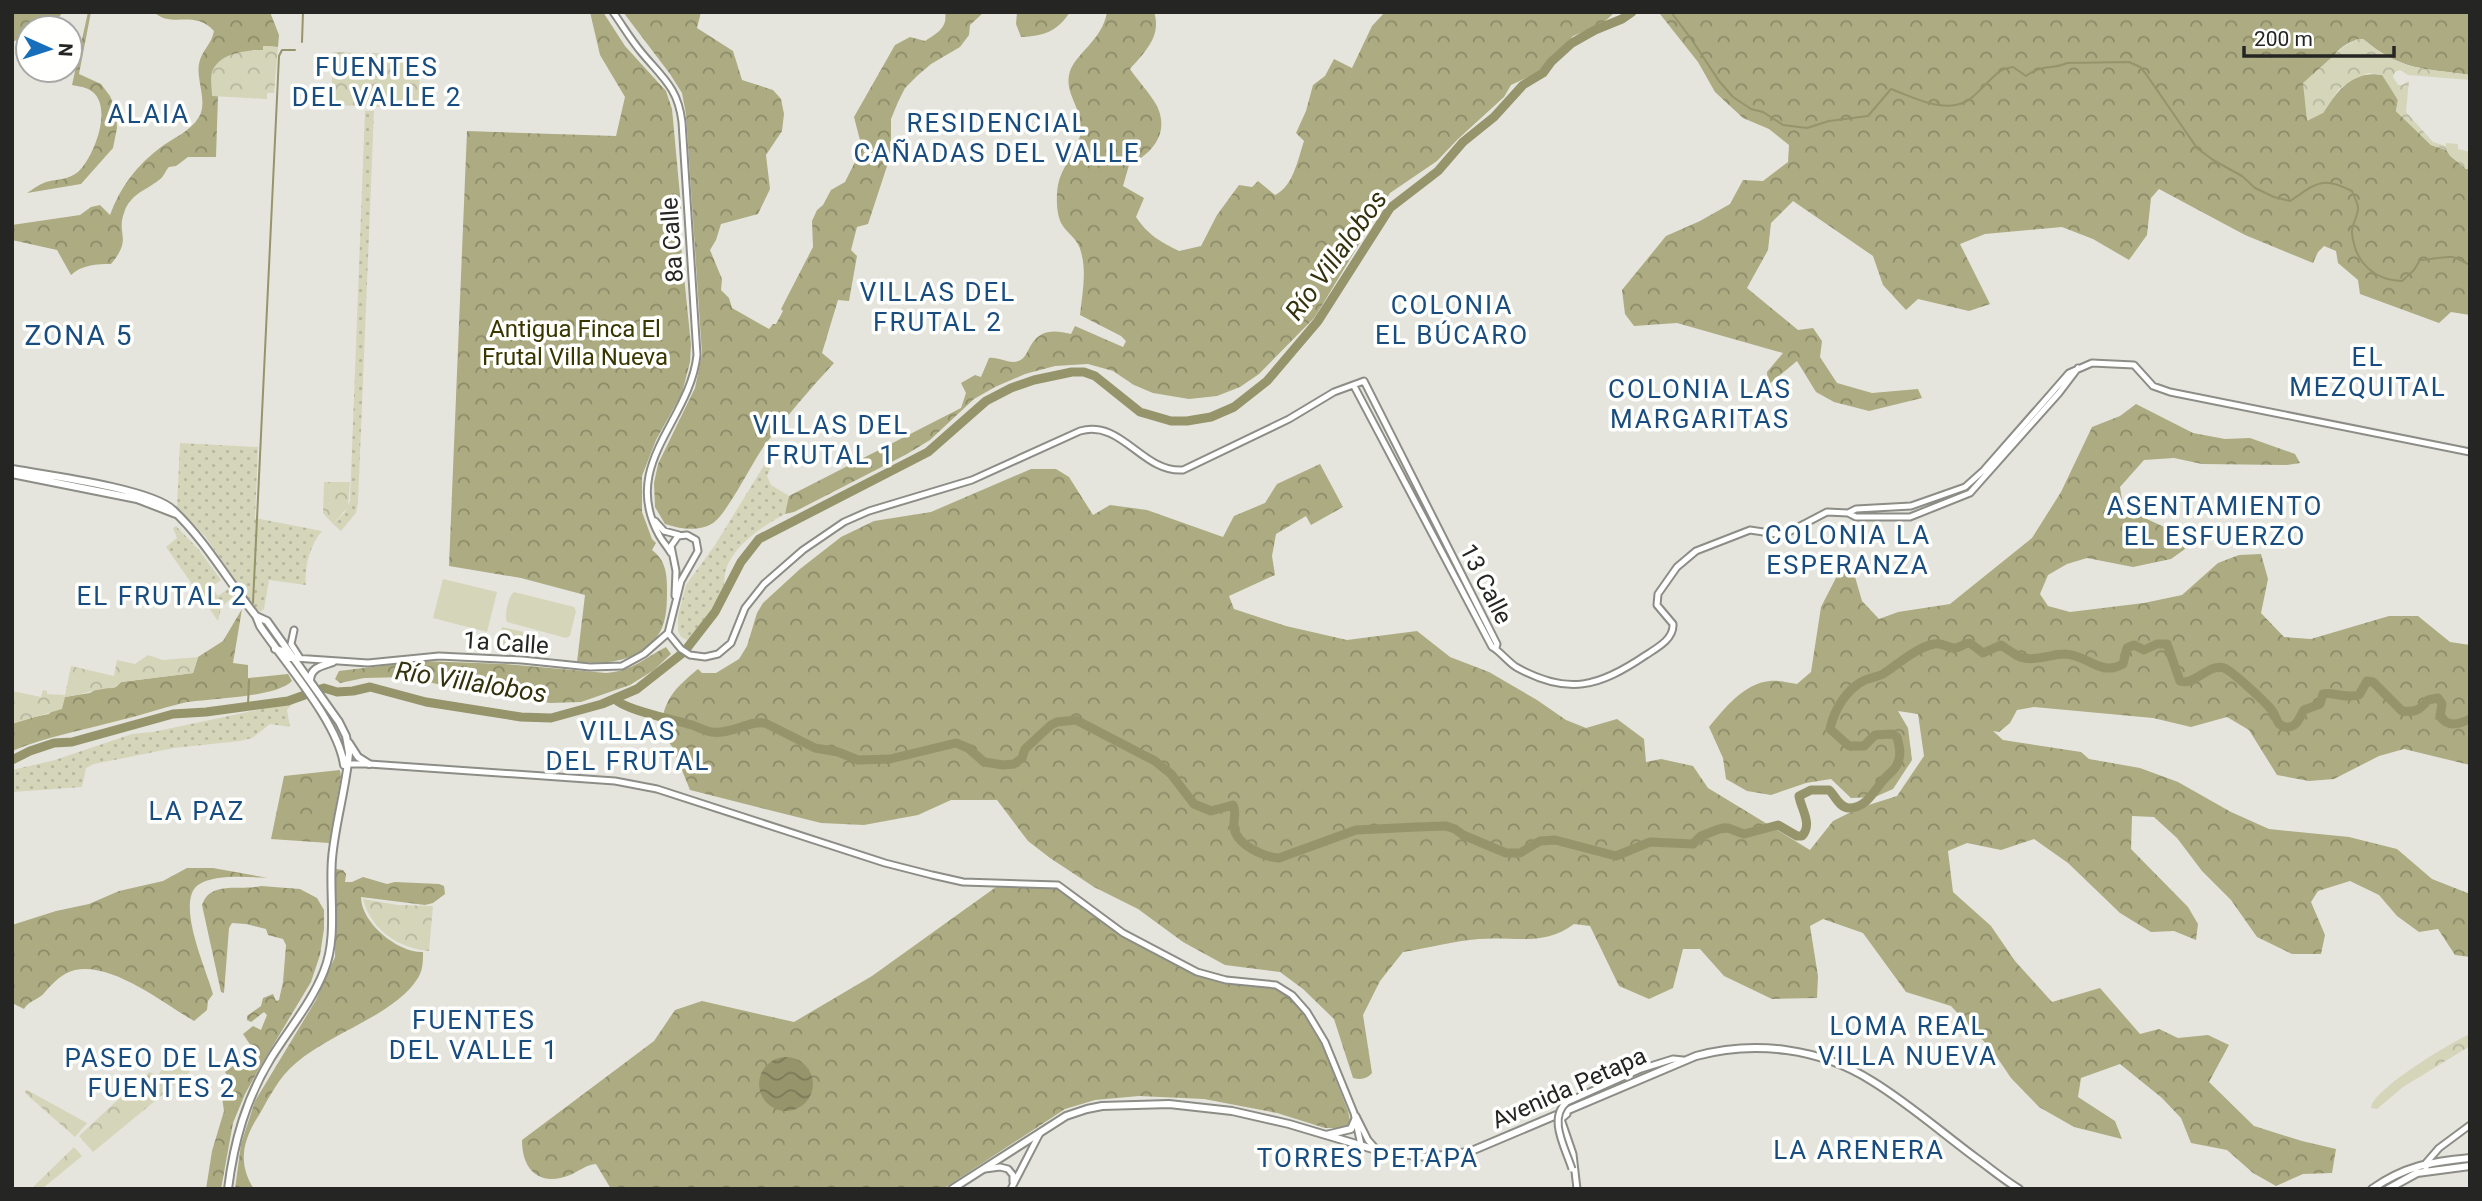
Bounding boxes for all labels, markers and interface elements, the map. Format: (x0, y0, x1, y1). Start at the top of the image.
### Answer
north arrow (14, 14, 84, 84)
scale bar (2244, 14, 2394, 58)
text: 200 m (2254, 27, 2313, 51)
text: N (54, 43, 77, 57)
district label: FUENTES DEL VALLE 2 (292, 52, 462, 112)
district label: ALAIA (108, 99, 190, 129)
district label: RESIDENCIAL CAÑADAS DEL VALLE (854, 108, 1140, 168)
water label: Río Villalobos (1279, 184, 1393, 326)
street label: 8a Calle (655, 196, 689, 284)
district label: VILLAS DEL FRUTAL 2 (860, 277, 1016, 337)
district label: COLONIA EL BÚCARO (1375, 290, 1529, 350)
park label: Antigua Finca El Frutal Villa Nueva (482, 315, 668, 371)
district label: ZONA 5 (25, 319, 133, 352)
district label: EL MEZQUITAL (2289, 342, 2447, 402)
district label: COLONIA LAS MARGARITAS (1608, 374, 1792, 434)
district label: VILLAS DEL FRUTAL 1 (753, 410, 909, 470)
district label: ASENTAMIENTO EL ESFUERZO (2107, 491, 2323, 551)
district label: COLONIA LA ESPERANZA (1765, 520, 1931, 580)
street label: 13 Calle (1454, 539, 1518, 629)
district label: EL FRUTAL 2 (76, 581, 248, 611)
street label: 1a Calle (462, 626, 550, 660)
water label: Río Villalobos (393, 655, 549, 709)
district label: VILLAS DEL FRUTAL (545, 716, 711, 776)
district label: LA PAZ (149, 796, 245, 826)
district label: FUENTES DEL VALLE 1 (389, 1005, 559, 1065)
district label: LOMA REAL VILLA NUEVA (1818, 1011, 1998, 1071)
street label: Avenida Petapa (1487, 1041, 1651, 1135)
district label: PASEO DE LAS FUENTES 2 (64, 1043, 260, 1103)
district label: LA ARENERA (1773, 1135, 1945, 1165)
district label: TORRES PETAPA (1257, 1143, 1479, 1173)

